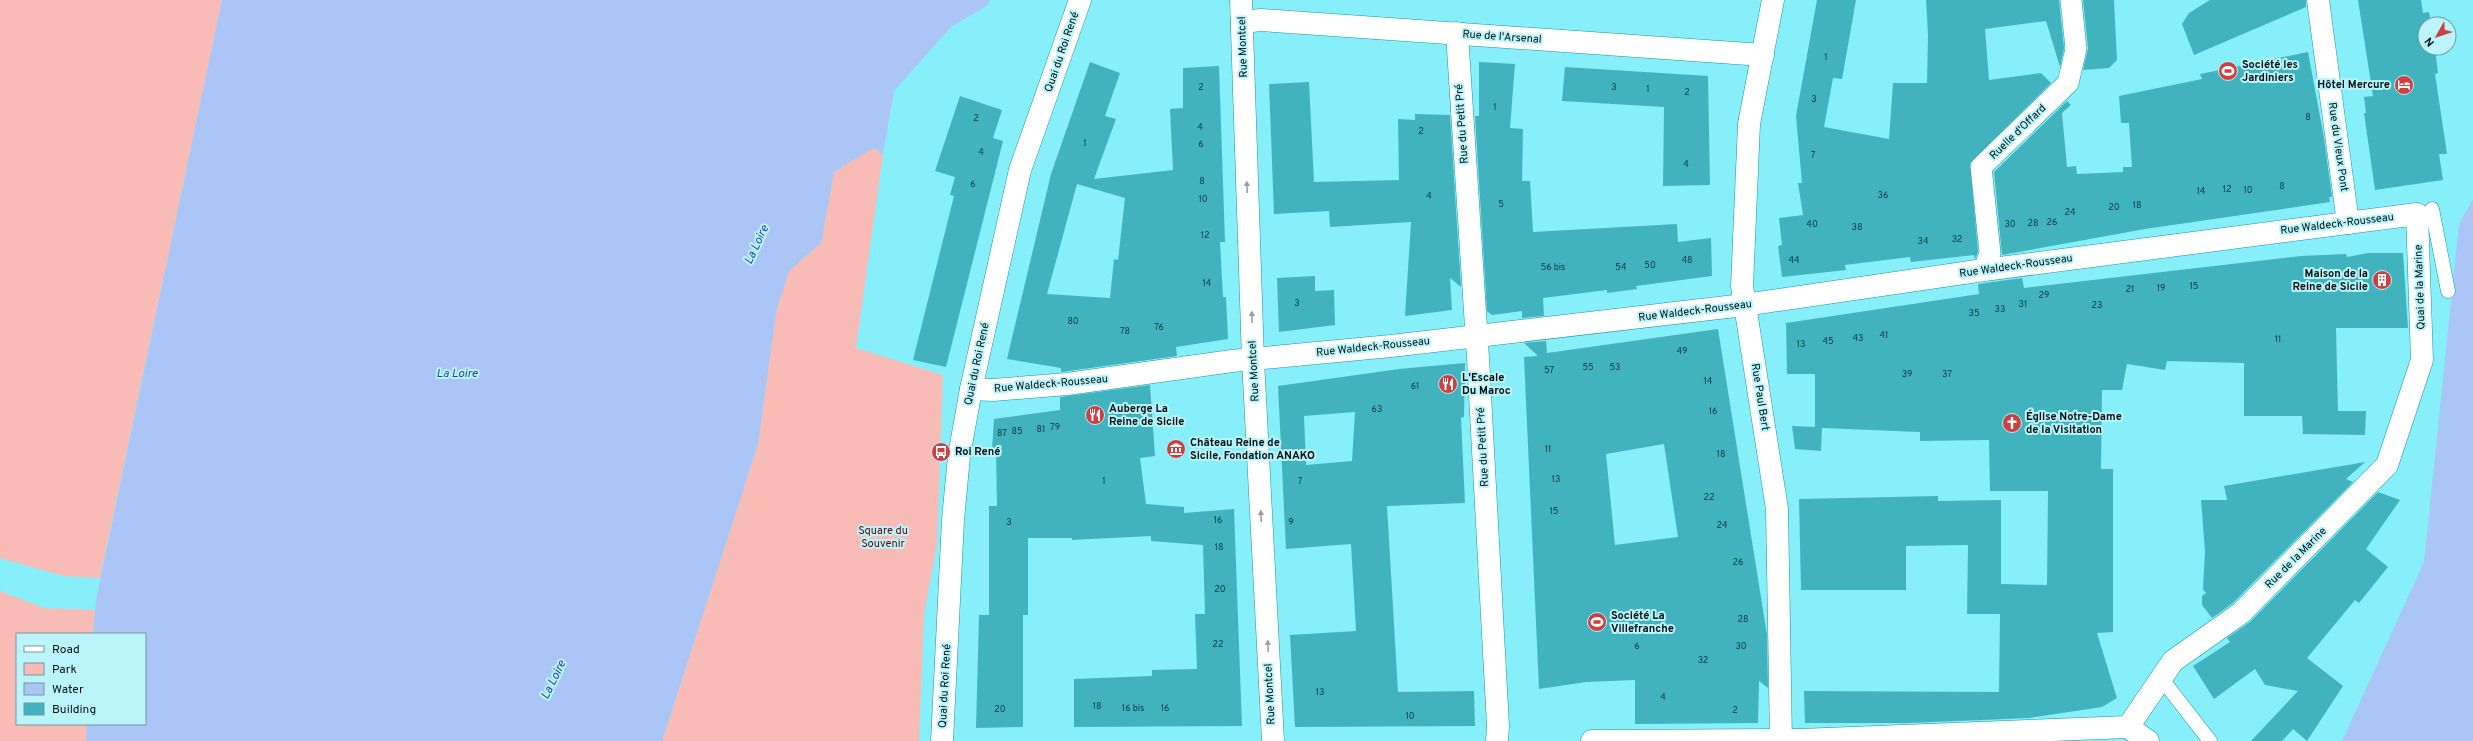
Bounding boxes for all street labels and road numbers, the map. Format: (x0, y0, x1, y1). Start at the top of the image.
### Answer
street label: Quai du Roi René (1042, 10, 1082, 94)
street label: Rue Montcel (1235, 16, 1251, 78)
street label: Rue de l'Arsenal (1462, 27, 1542, 47)
street label: Rue du Petit Pré (1452, 84, 1472, 164)
street label: Ruelle d'Offard (1987, 101, 2049, 163)
street label: Rue du Vieux Pont (2325, 101, 2351, 193)
street label: Rue Waldeck-Rousseau (2279, 210, 2395, 238)
street label: Quai de la Marine (2412, 244, 2428, 330)
street label: Rue Waldeck-Rousseau (1958, 251, 2074, 281)
street label: Rue Waldeck-Rousseau (1637, 297, 1753, 325)
street label: Quai du Roi René (961, 321, 993, 407)
street label: Rue Waldeck-Rousseau (1315, 334, 1431, 360)
street label: Rue Montcel (1245, 340, 1263, 402)
street label: Rue Paul Bert (1748, 362, 1772, 432)
street label: Rue Waldeck-Rousseau (993, 372, 1109, 396)
street label: Rue du Petit Pré (1474, 407, 1492, 487)
street label: Rue de la Marine (2262, 524, 2330, 592)
street label: Quai du Roi René (936, 643, 954, 728)
street label: Rue Montcel (1261, 663, 1279, 725)

